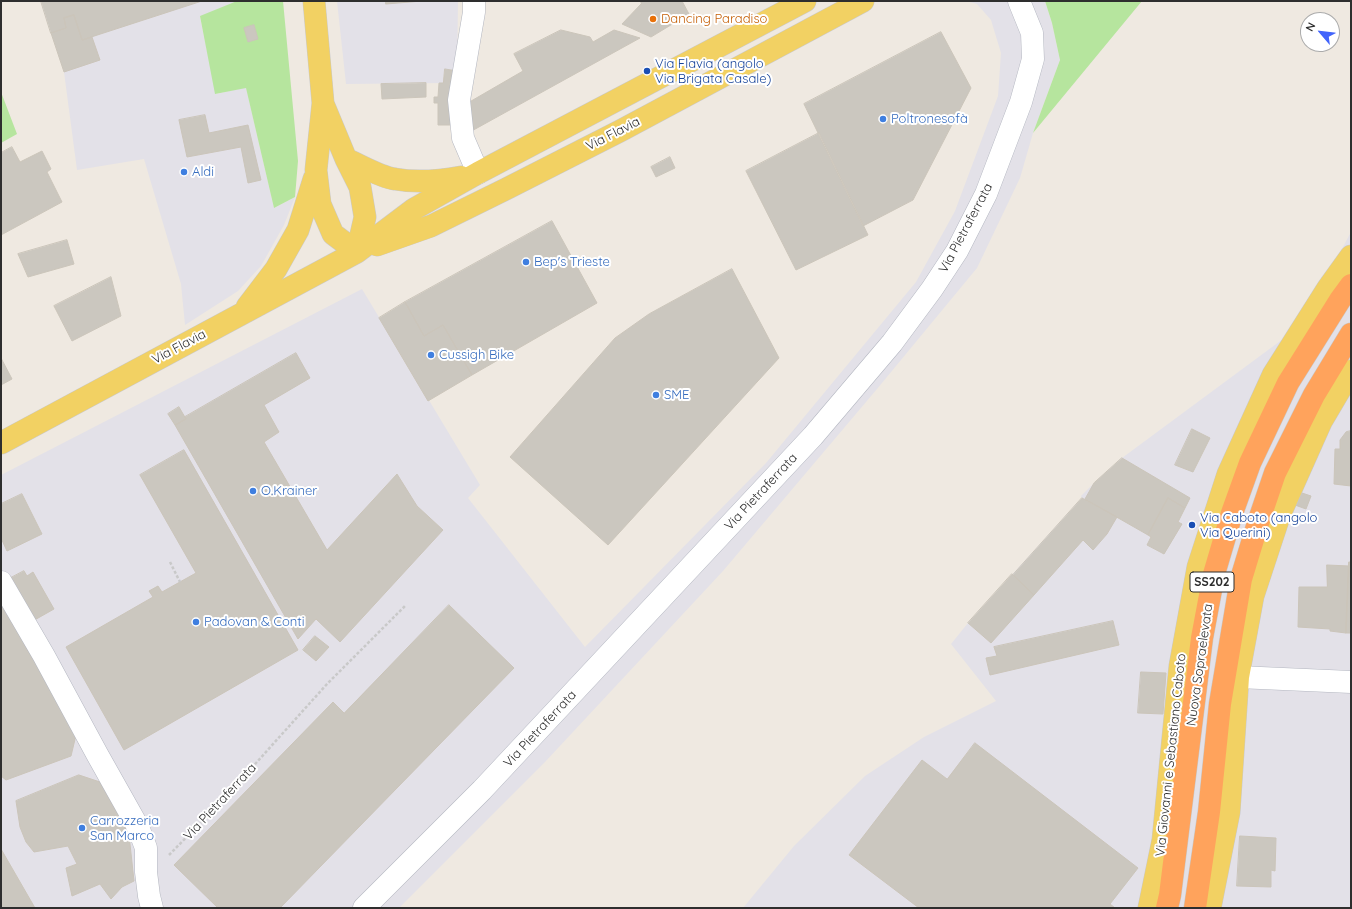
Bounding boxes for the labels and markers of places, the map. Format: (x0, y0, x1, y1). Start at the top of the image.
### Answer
place label: Dancing Paradiso (661, 11, 767, 27)
marker: Dancing Paradiso (648, 14, 658, 24)
place label: Via Flavia (angolo Via Brigata Casale) (655, 56, 771, 87)
marker: Via Flavia (angolo Via Brigata Casale) (642, 66, 652, 76)
place label: Poltronesofà (891, 111, 968, 127)
marker: Poltronesofà (878, 114, 888, 124)
place label: Aldi (192, 164, 214, 180)
marker: Aldi (179, 167, 189, 177)
place label: Bep's Trieste (534, 254, 610, 270)
marker: Bep's Trieste (521, 257, 531, 267)
place label: Cussigh Bike (439, 347, 514, 363)
marker: Cussigh Bike (426, 350, 436, 360)
place label: SME (664, 387, 689, 403)
marker: SME (651, 390, 661, 400)
place label: O.Krainer (261, 483, 317, 499)
marker: O.Krainer (248, 486, 258, 496)
place label: Via Caboto (angolo Via Querini) (1200, 510, 1317, 541)
marker: Via Caboto (angolo Via Querini) (1187, 520, 1197, 530)
place label: Padovan & Conti (204, 614, 304, 630)
marker: Padovan & Conti (191, 617, 201, 627)
place label: Carrozzeria San Marco (90, 813, 159, 844)
marker: Carrozzeria San Marco (77, 823, 87, 833)

